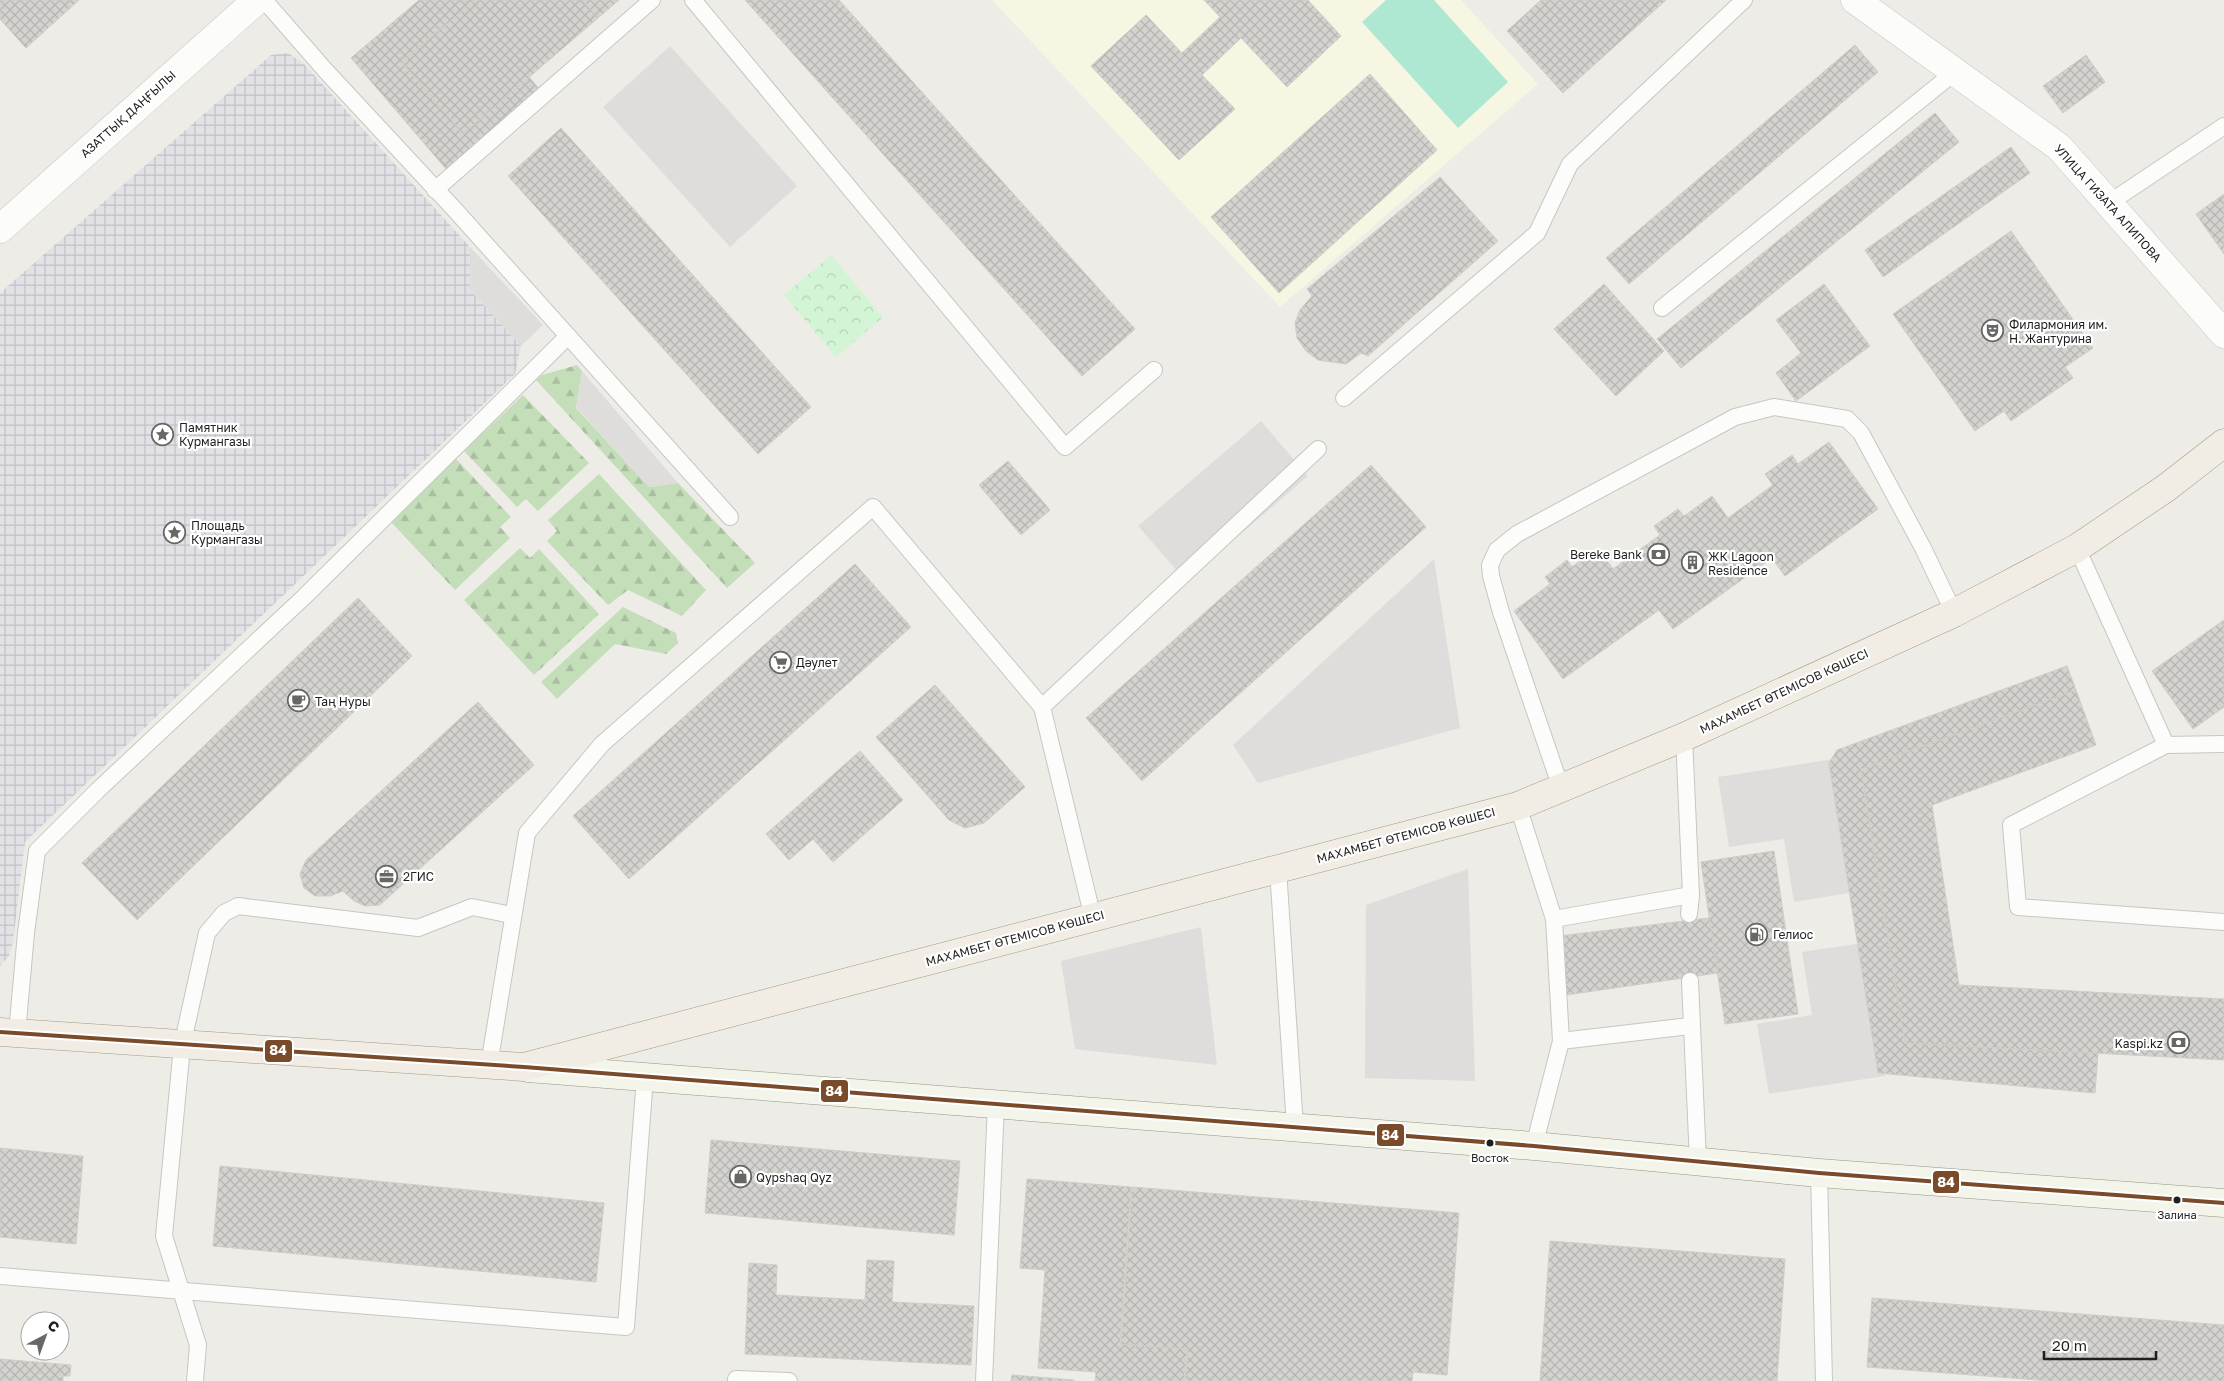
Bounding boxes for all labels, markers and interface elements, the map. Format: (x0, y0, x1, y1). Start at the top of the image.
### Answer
street label: АЗАТТЫҚ ДАҢҒЫЛЫ (77, 67, 179, 161)
street label: УЛИЦА ГИЗАТА АЛИПОВА (2051, 141, 2165, 265)
place label: Филармония им. Н. Жантурина (2009, 317, 2108, 346)
theatre icon: Филармония им. Н. Жантурина (1981, 319, 2005, 343)
place label: Памятник Курмангазы (179, 420, 251, 449)
place icon: Памятник Курмангазы (151, 422, 175, 446)
place label: Площадь Курмангазы (191, 518, 263, 547)
place icon: Площадь Курмангазы (163, 520, 187, 544)
bank icon: Bereke Bank (1646, 542, 1670, 566)
place label: Bereke Bank (1570, 547, 1642, 562)
place label: ЖК Lagoon Residence (1708, 549, 1774, 578)
building icon: ЖК Lagoon Residence (1680, 551, 1704, 575)
street label: МАХАМБЕТ ӨТЕМІСОВ КӨШЕСІ (1697, 645, 1871, 737)
supermarket icon: Дәулет (768, 650, 792, 674)
place label: Дәулет (796, 655, 838, 670)
cafe icon: Таң Нуры (287, 689, 311, 713)
place label: Таң Нуры (315, 694, 371, 709)
street label: МАХАМБЕТ ӨТЕМІСОВ КӨШЕСІ (1315, 804, 1497, 866)
office icon: 2ГИС (375, 864, 399, 888)
place label: 2ГИС (403, 869, 434, 884)
street label: МАХАМБЕТ ӨТЕМІСОВ КӨШЕСІ (924, 907, 1106, 969)
fuel station icon: Гелиос (1745, 922, 1769, 946)
place label: Гелиос (1773, 927, 1814, 942)
bank icon: Kaspi.kz (2167, 1031, 2191, 1055)
place label: Kaspi.kz (2115, 1036, 2163, 1051)
line badge: 84 (264, 1039, 293, 1063)
text: 84 (269, 1041, 287, 1058)
line badge: 84 (820, 1079, 849, 1103)
text: 84 (825, 1082, 843, 1099)
line badge: 84 (1376, 1123, 1405, 1147)
text: 84 (1381, 1126, 1399, 1143)
marker: Восток (1485, 1138, 1495, 1148)
place label: Восток (1471, 1151, 1510, 1164)
shop icon: Qypshaq Qyz (728, 1165, 752, 1189)
place label: Qypshaq Qyz (756, 1170, 832, 1185)
line badge: 84 (1932, 1170, 1960, 1194)
text: 84 (1937, 1173, 1955, 1190)
marker: Залина (2172, 1195, 2182, 1205)
place label: Залина (2157, 1208, 2197, 1221)
north arrow (20, 1311, 70, 1361)
text: С (45, 1316, 63, 1336)
scale bar (2044, 1328, 2156, 1360)
text: 20 m (2052, 1336, 2087, 1354)

